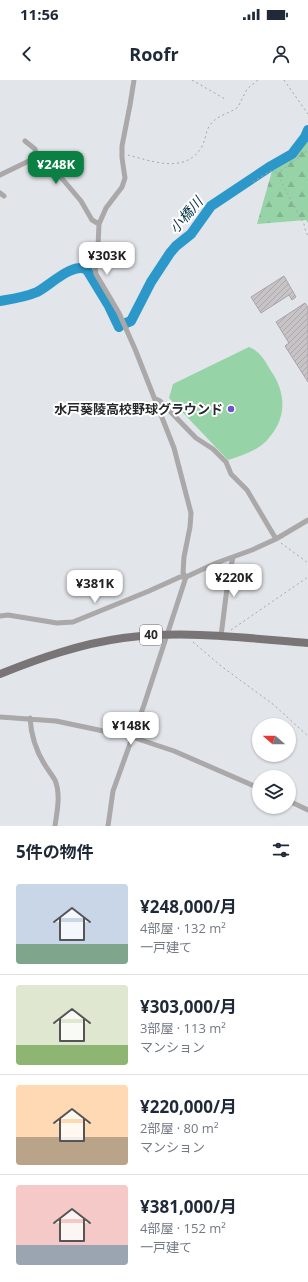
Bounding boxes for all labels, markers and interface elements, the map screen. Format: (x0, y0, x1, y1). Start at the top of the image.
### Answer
text: 11:56 (20, 4, 59, 24)
text: Roofr (129, 42, 179, 66)
icon: back (16, 43, 38, 65)
icon: person (270, 43, 292, 65)
pin: ¥248K (28, 151, 84, 185)
text: ¥248K (37, 155, 75, 173)
water label: 小橋川 (165, 191, 208, 237)
pin: ¥303K (79, 242, 135, 276)
text: ¥303K (88, 246, 126, 264)
place label: 水戸葵陵高校野球グラウンド (54, 400, 223, 418)
marker: 水戸葵陵高校野球グラウンド (226, 404, 236, 414)
pin: ¥220K (206, 564, 262, 598)
text: ¥220K (215, 568, 253, 586)
pin: ¥381K (67, 570, 123, 604)
text: ¥381K (76, 574, 114, 592)
road number: 40 (140, 625, 162, 645)
pin: ¥148K (103, 712, 159, 746)
text: ¥148K (112, 716, 150, 734)
north arrow (252, 718, 296, 762)
map controls (252, 718, 296, 814)
button: layers (252, 770, 296, 814)
icon: filters (270, 839, 292, 861)
text: 5件の物件 (16, 840, 94, 863)
text: ¥248,000/月 (140, 895, 237, 918)
icon: home (48, 900, 96, 948)
text: 4部屋 · 132 m² (140, 919, 226, 937)
text: 一戸建て (140, 938, 192, 956)
text: ¥303,000/月 (140, 995, 237, 1018)
icon: home (48, 1001, 96, 1049)
text: 3部屋 · 113 m² (140, 1019, 226, 1037)
text: マンション (140, 1038, 205, 1056)
text: ¥220,000/月 (140, 1095, 237, 1118)
icon: home (48, 1101, 96, 1149)
text: 2部屋 · 80 m² (140, 1119, 218, 1137)
text: マンション (140, 1138, 205, 1156)
text: ¥381,000/月 (140, 1195, 237, 1218)
icon: home (48, 1201, 96, 1249)
text: 4部屋 · 152 m² (140, 1219, 226, 1237)
text: 一戸建て (140, 1238, 192, 1256)

